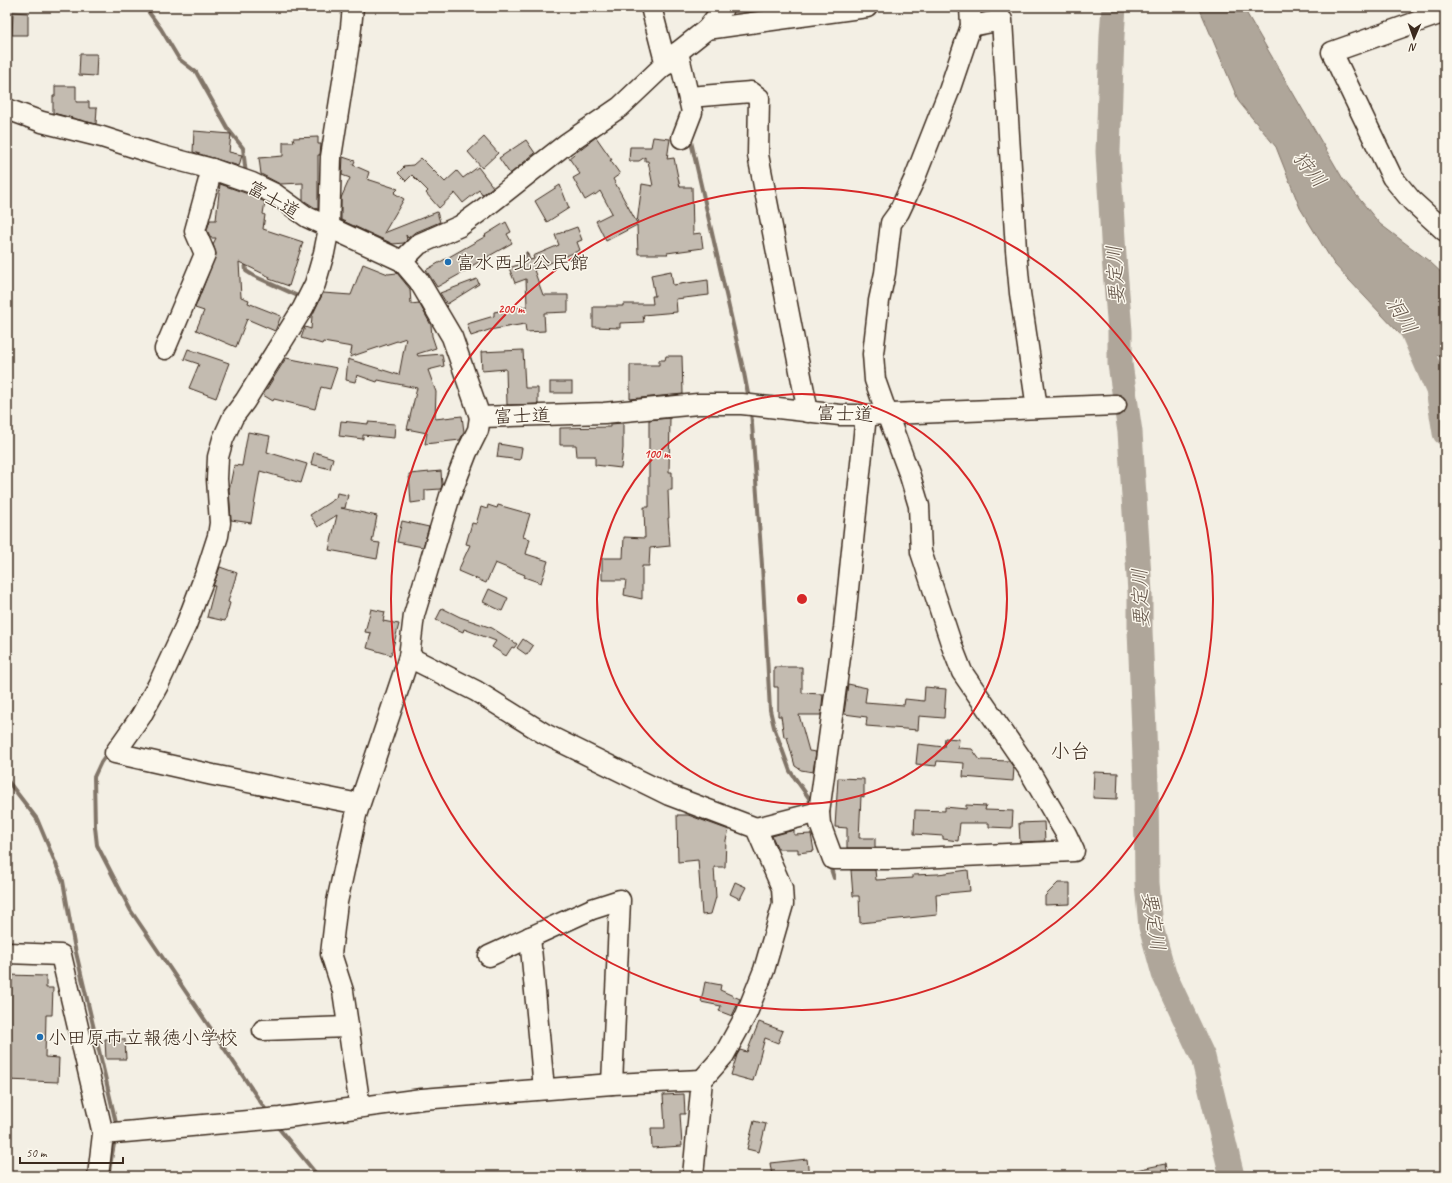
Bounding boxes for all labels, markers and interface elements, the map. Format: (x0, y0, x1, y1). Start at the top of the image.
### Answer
north arrow (1394, 18, 1434, 58)
text: N (1408, 41, 1417, 55)
water label: 狩川 (1287, 146, 1332, 193)
street label: 富士道 (243, 175, 304, 225)
water label: 要定川 (1101, 244, 1130, 306)
place label: 富水西北公民館 (456, 251, 589, 275)
marker: 富水西北公民館 (443, 257, 453, 267)
water label: 洞川 (1381, 292, 1423, 339)
text: 200 m (498, 301, 525, 317)
street label: 富士道 (816, 401, 874, 427)
street label: 富士道 (493, 403, 551, 429)
text: 100 m (644, 446, 671, 462)
water label: 要定川 (1127, 568, 1154, 628)
centre of rings (795, 592, 809, 606)
district label: 小台 (1050, 739, 1090, 764)
water label: 要定川 (1136, 889, 1171, 953)
place label: 小田原市立報徳小学校 (48, 1026, 238, 1050)
marker: 小田原市立報徳小学校 (35, 1032, 45, 1042)
scale bar (20, 1139, 123, 1165)
text: 50 m (26, 1145, 48, 1161)

